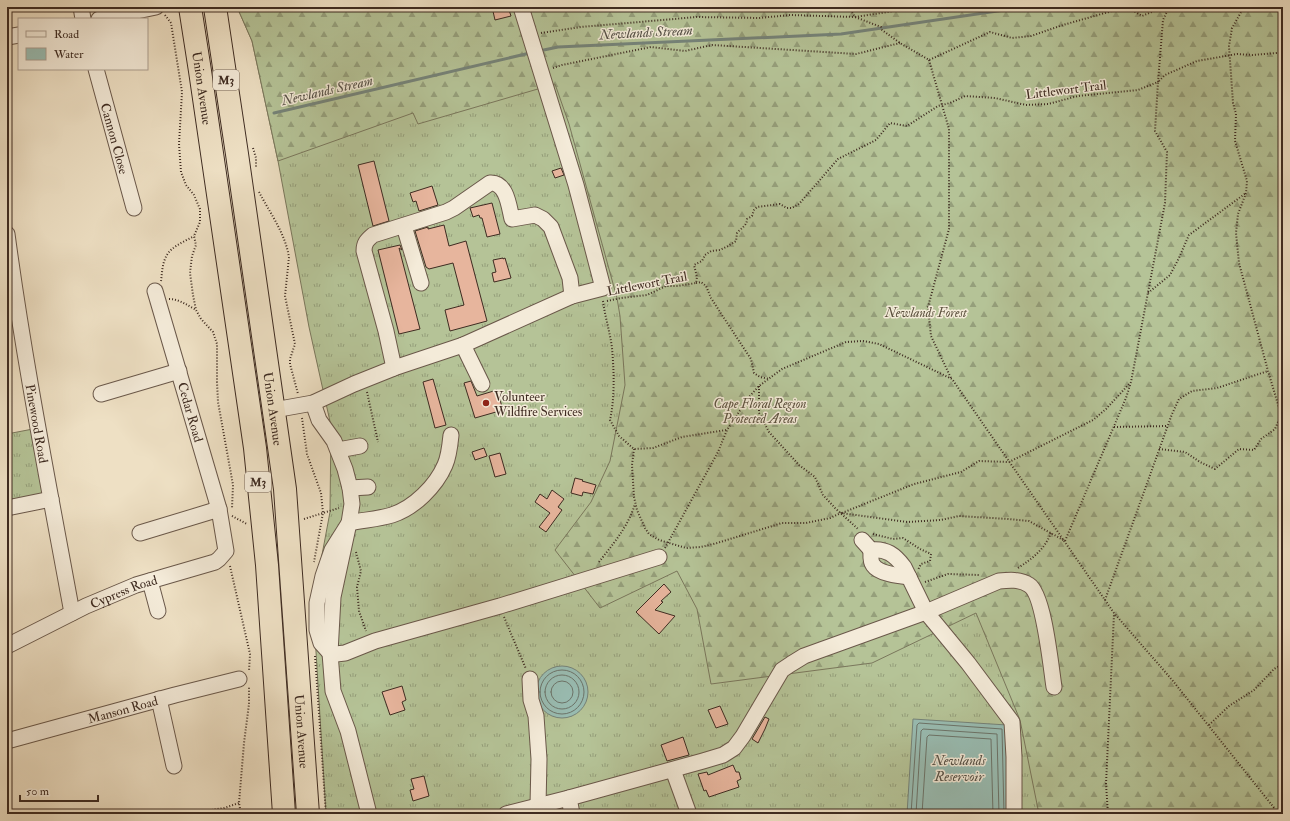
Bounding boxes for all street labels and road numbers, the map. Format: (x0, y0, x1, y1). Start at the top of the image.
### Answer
street label: Union Avenue (188, 50, 215, 127)
road number: M3 (213, 70, 239, 90)
street label: Littlewort Trail (1025, 77, 1108, 103)
street label: Cannon Close (97, 101, 132, 177)
street label: Littlewort Trail (606, 268, 689, 300)
street label: Union Avenue (259, 371, 286, 447)
street label: Cedar Road (174, 381, 206, 445)
street label: Pinewood Road (21, 383, 51, 465)
road number: M3 (245, 472, 271, 492)
street label: Cypress Road (88, 572, 160, 612)
street label: Manson Road (86, 693, 160, 727)
street label: Union Avenue (291, 694, 312, 769)

